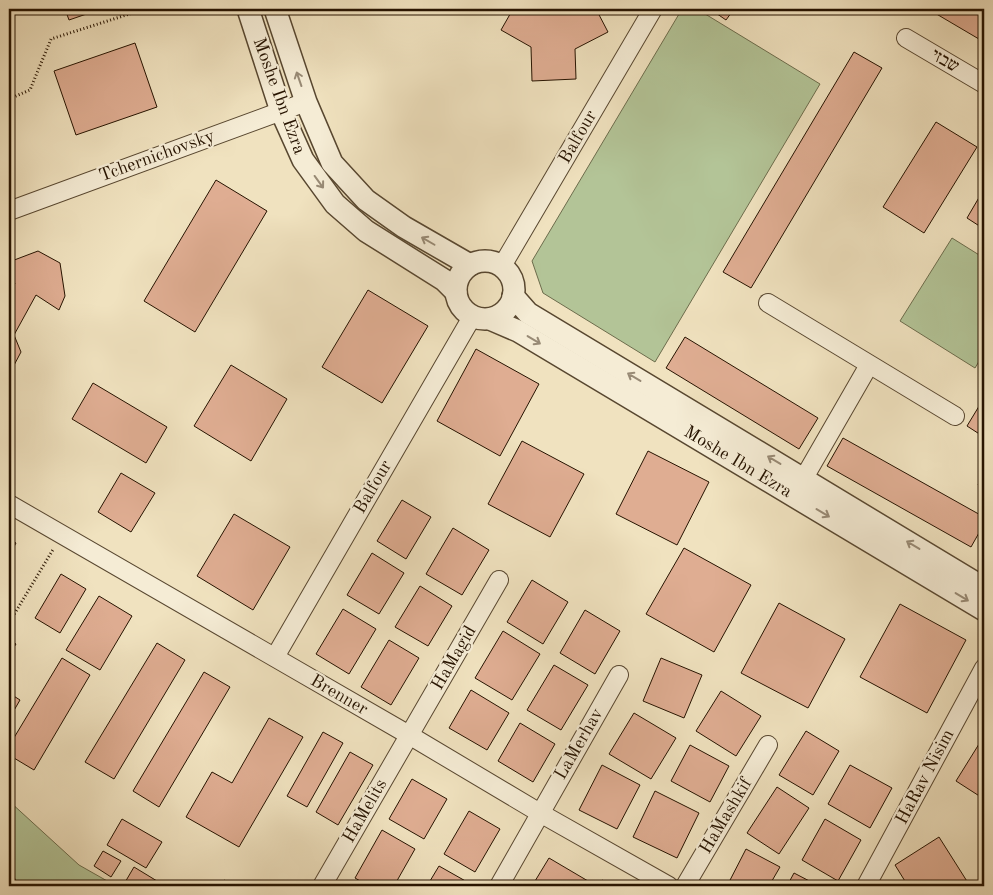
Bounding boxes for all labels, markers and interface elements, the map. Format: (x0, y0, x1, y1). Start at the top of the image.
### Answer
street label: Moshe Ibn Ezra (250, 35, 308, 157)
street label: שבזי (928, 46, 962, 76)
one-way arrow (293, 71, 303, 87)
street label: Balfour (556, 107, 601, 167)
street label: Tchernichovsky (97, 127, 218, 185)
one-way arrow (314, 175, 324, 189)
one-way arrow (421, 235, 436, 245)
one-way arrow (526, 335, 540, 345)
one-way arrow (628, 371, 642, 381)
street label: Moshe Ibn Ezra (681, 423, 795, 501)
one-way arrow (767, 455, 781, 465)
street label: Balfour (351, 457, 396, 517)
one-way arrow (816, 508, 830, 518)
one-way arrow (906, 539, 920, 549)
one-way arrow (955, 592, 969, 602)
street label: HaMagid (428, 623, 480, 693)
street label: Brenner (307, 671, 371, 719)
street label: LaMerhav (551, 705, 607, 783)
street label: HaRav Nisim (893, 727, 957, 827)
street label: HaMashkif (696, 774, 756, 857)
street label: HaMelits (340, 776, 390, 846)

